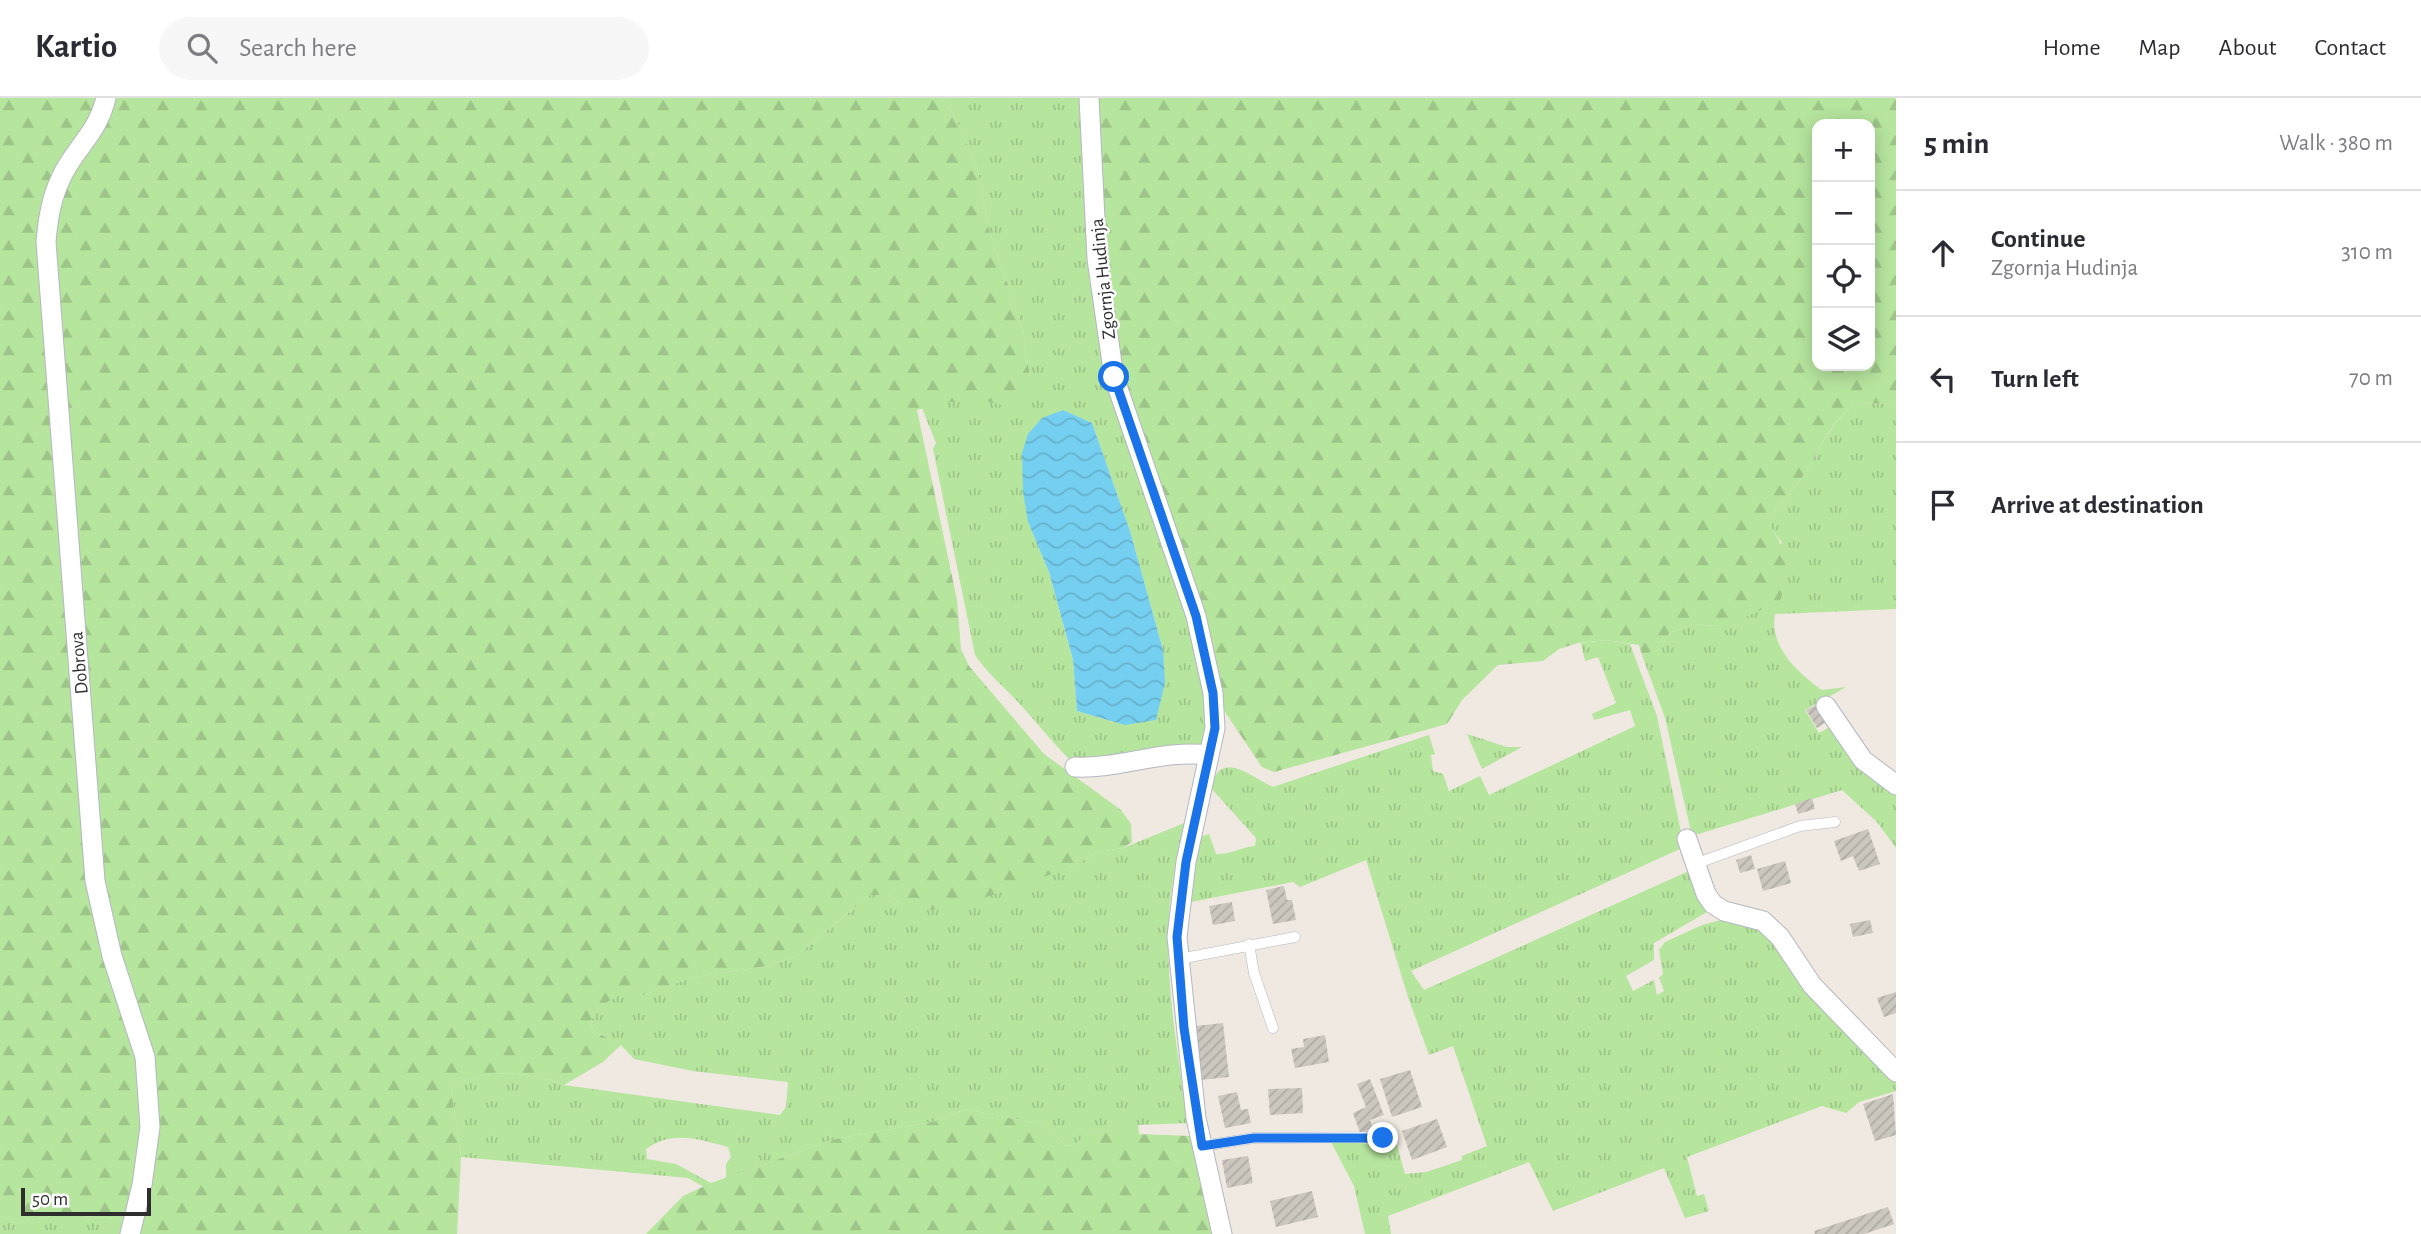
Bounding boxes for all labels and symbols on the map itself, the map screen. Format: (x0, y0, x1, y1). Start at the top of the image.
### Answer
street label: Zgornja Hudinja (1088, 217, 1119, 340)
route start (1098, 361, 1129, 392)
street label: Dobrova (67, 631, 92, 695)
route end (1367, 1122, 1398, 1153)
scale bar (21, 1185, 150, 1217)

